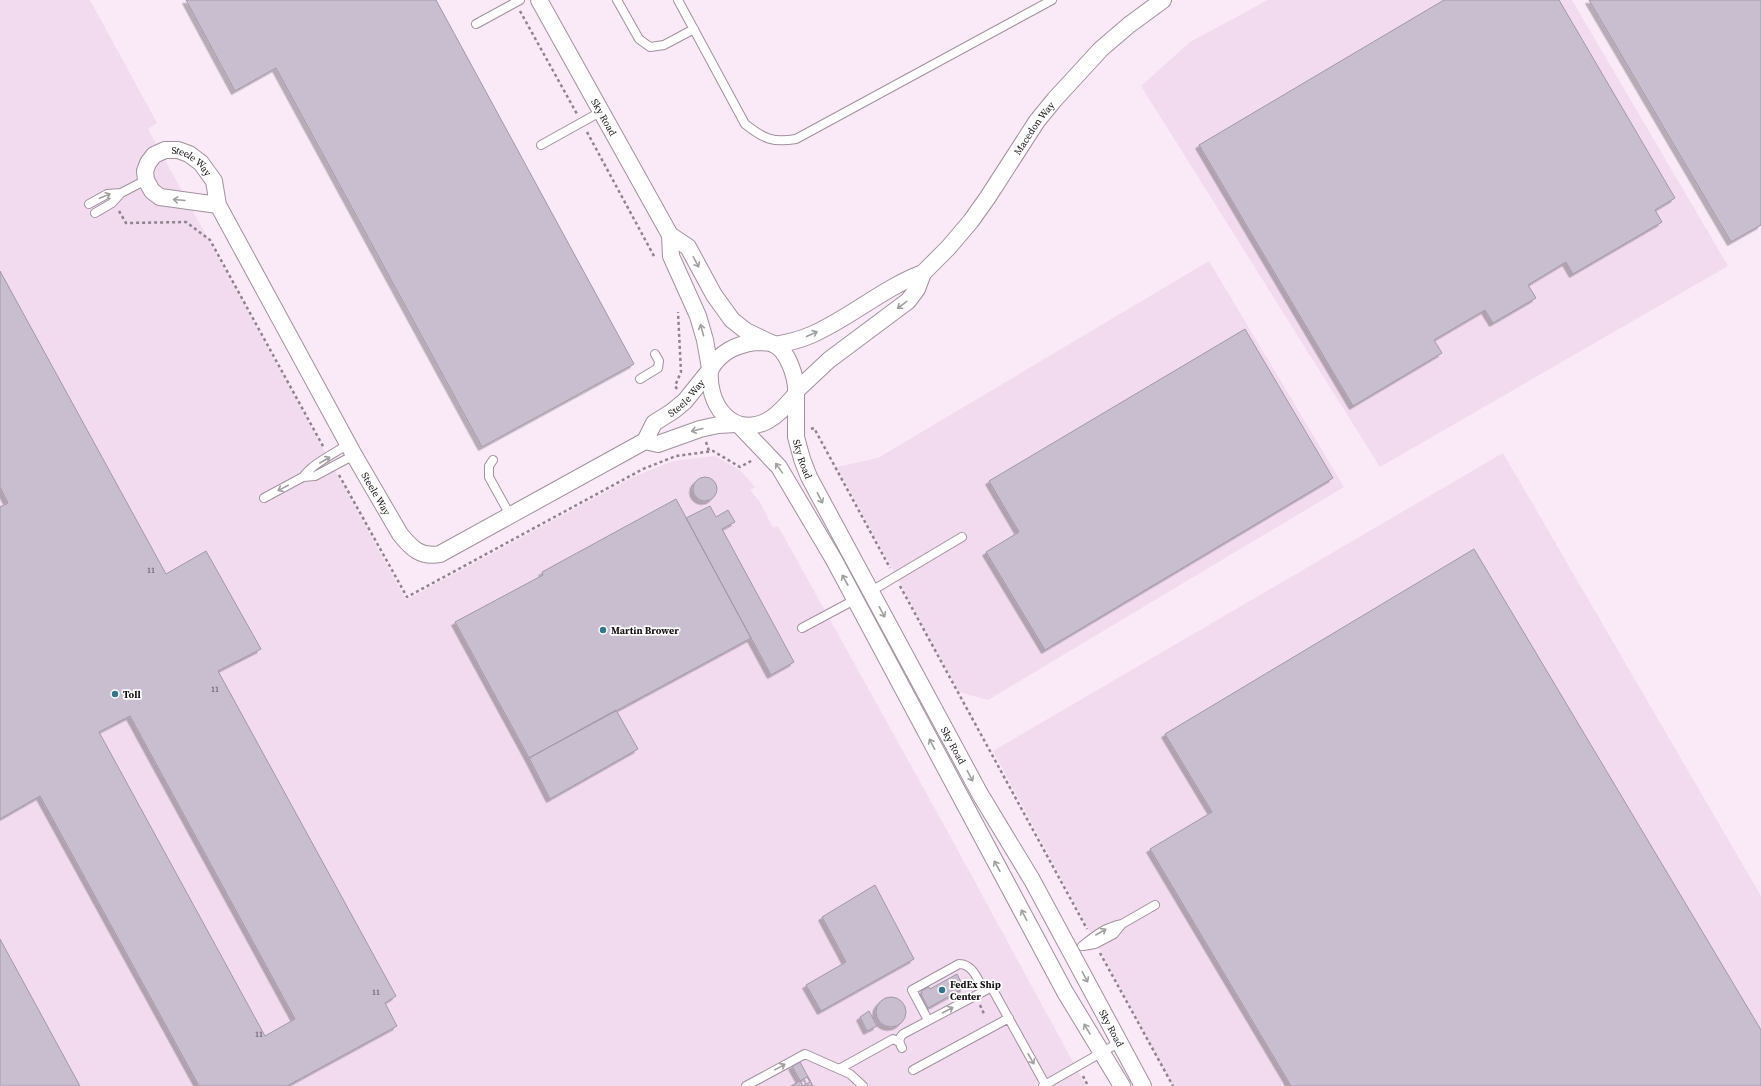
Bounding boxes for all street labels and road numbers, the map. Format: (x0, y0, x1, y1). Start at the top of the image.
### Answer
street label: Sky Road (589, 96, 620, 138)
street label: Macedon Way (1011, 98, 1057, 157)
street label: Steele Way (171, 143, 215, 179)
street label: Steele Way (665, 375, 707, 419)
street label: Sky Road (790, 438, 816, 481)
street label: Steele Way (359, 470, 394, 518)
street label: Sky Road (938, 724, 969, 767)
street label: Sky Road (1096, 1007, 1127, 1049)

